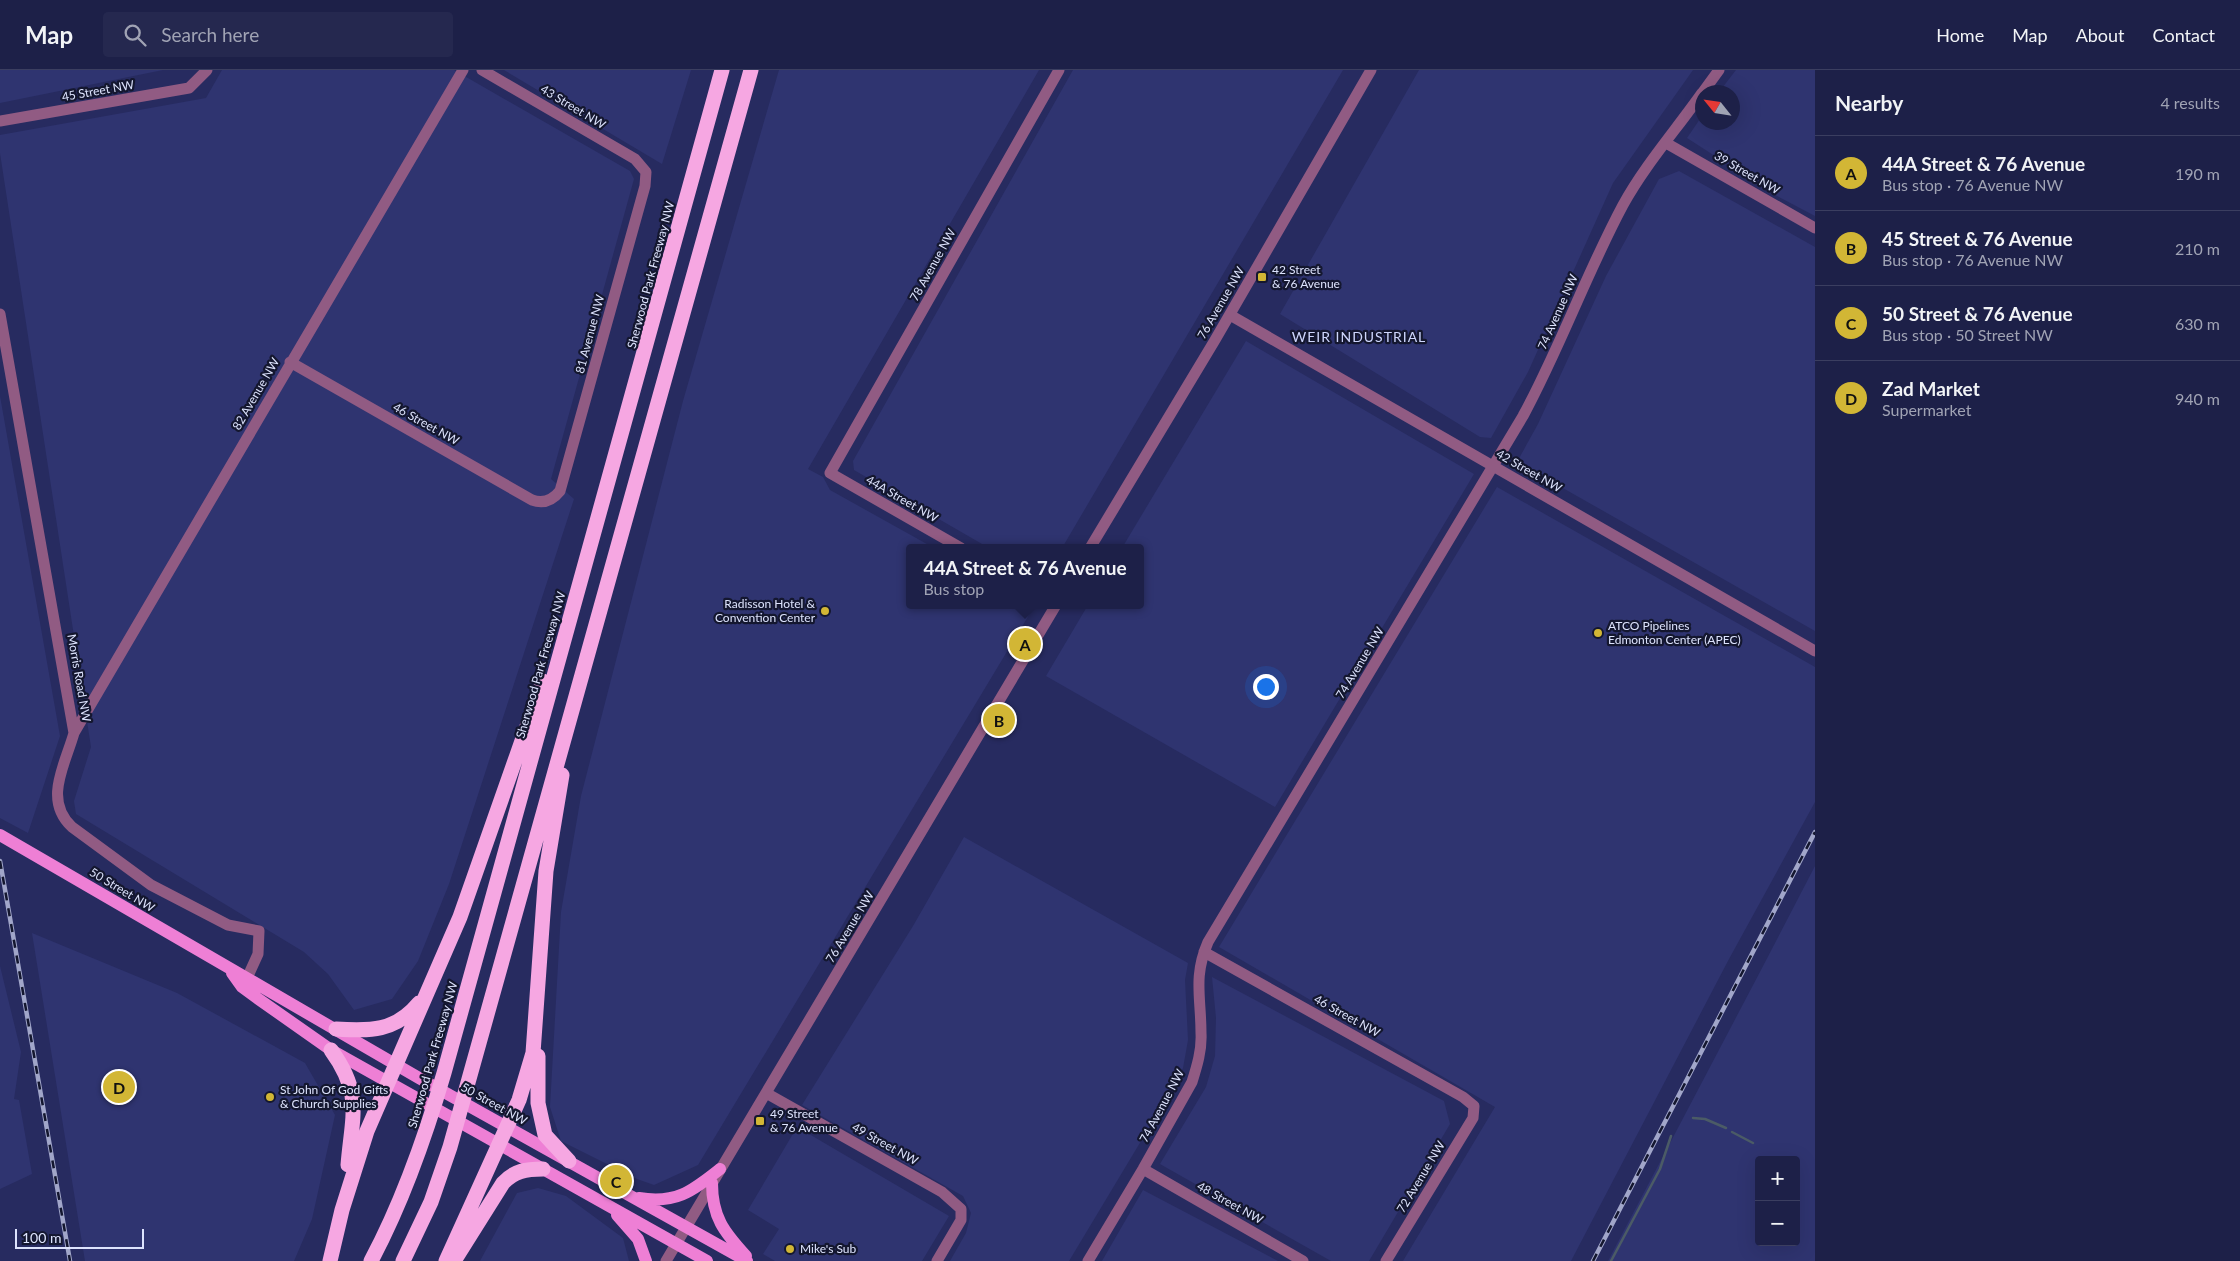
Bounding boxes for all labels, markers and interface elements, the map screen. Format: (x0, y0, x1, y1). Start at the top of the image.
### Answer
search box (103, 12, 453, 57)
text: Map (25, 20, 73, 49)
icon: search (121, 21, 149, 49)
text: Search here (161, 23, 259, 46)
text: Home (1936, 24, 1984, 46)
text: Map (2012, 24, 2048, 46)
text: About (2076, 24, 2125, 46)
text: Contact (2153, 24, 2215, 46)
street label: 45 Street NW (61, 77, 136, 104)
street label: 43 Street NW (538, 81, 609, 132)
north arrow (1695, 85, 1740, 130)
text: Nearby (1835, 90, 1903, 115)
text: 4 results (2160, 93, 2220, 112)
street label: 39 Street NW (1712, 148, 1783, 198)
text: 44A Street & 76 Avenue (1882, 152, 2085, 175)
text: A (1845, 164, 1857, 183)
text: 190 m (2175, 164, 2220, 183)
text: Bus stop · 76 Avenue NW (1882, 175, 2063, 194)
street label: Sherwood Park Freeway NW (624, 199, 678, 350)
street label: 78 Avenue NW (906, 225, 959, 304)
text: 45 Street & 76 Avenue (1882, 227, 2073, 250)
text: B (1846, 239, 1856, 258)
text: 210 m (2175, 239, 2220, 258)
text: Bus stop · 76 Avenue NW (1882, 250, 2063, 269)
place label: 42 Street & 76 Avenue (1272, 262, 1340, 291)
street label: 76 Avenue NW (1194, 263, 1248, 342)
marker: 42 Street & 76 Avenue (1256, 271, 1268, 283)
street label: 74 Avenue NW (1534, 271, 1581, 352)
street label: 81 Avenue NW (572, 292, 607, 375)
text: 50 Street & 76 Avenue (1882, 302, 2073, 325)
text: C (1846, 314, 1856, 333)
text: 630 m (2175, 314, 2220, 333)
text: Bus stop · 50 Street NW (1882, 325, 2053, 344)
district label: WEIR INDUSTRIAL (1292, 328, 1426, 345)
street label: 82 Avenue NW (229, 354, 283, 433)
text: Zad Market (1882, 377, 1980, 400)
text: D (1845, 389, 1857, 408)
text: 940 m (2175, 389, 2220, 408)
street label: 46 Street NW (391, 399, 462, 448)
text: Supermarket (1882, 400, 1971, 419)
street label: 42 Street NW (1494, 446, 1565, 496)
street label: 44A Street NW (863, 472, 942, 526)
popup (906, 544, 1144, 609)
text: 44A Street & 76 Avenue (923, 556, 1127, 579)
text: Bus stop (923, 579, 984, 598)
street label: Sherwood Park Freeway NW (512, 589, 569, 740)
place label: Radisson Hotel & Convention Center (715, 596, 816, 625)
marker: Radisson Hotel & Convention Center (819, 605, 831, 617)
place label: ATCO Pipelines Edmonton Center (APEC) (1608, 618, 1741, 647)
street label: 74 Avenue NW (1332, 624, 1387, 701)
pin: A (1009, 625, 1041, 663)
marker: ATCO Pipelines Edmonton Center (APEC) (1592, 627, 1604, 639)
street label: Morris Road NW (64, 633, 95, 724)
your location (1253, 674, 1279, 700)
pin: B (983, 701, 1015, 739)
street label: 50 Street NW (87, 864, 158, 915)
street label: 76 Avenue NW (822, 888, 877, 965)
street label: Sherwood Park Freeway NW (404, 979, 461, 1130)
street label: 46 Street NW (1312, 991, 1383, 1040)
street label: 74 Avenue NW (1136, 1066, 1187, 1145)
pin: D (103, 1068, 135, 1106)
street label: 50 Street NW (459, 1079, 530, 1128)
place label: St John Of God Gifts & Church Supplies (280, 1082, 388, 1111)
marker: St John Of God Gifts & Church Supplies (264, 1091, 276, 1103)
place label: 49 Street & 76 Avenue (770, 1106, 838, 1135)
marker: 49 Street & 76 Avenue (754, 1115, 766, 1127)
street label: 49 Street NW (850, 1119, 921, 1168)
street label: 72 Avenue NW (1393, 1138, 1448, 1215)
map controls (1755, 1156, 1800, 1246)
button: + (1755, 1156, 1800, 1201)
pin: C (600, 1162, 632, 1200)
street label: 48 Street NW (1195, 1178, 1266, 1227)
button: − (1755, 1201, 1800, 1246)
scale bar (15, 1226, 144, 1249)
text: 100 m (22, 1229, 61, 1246)
place label: Mike's Sub (800, 1241, 857, 1256)
marker: Mike's Sub (784, 1243, 796, 1255)

